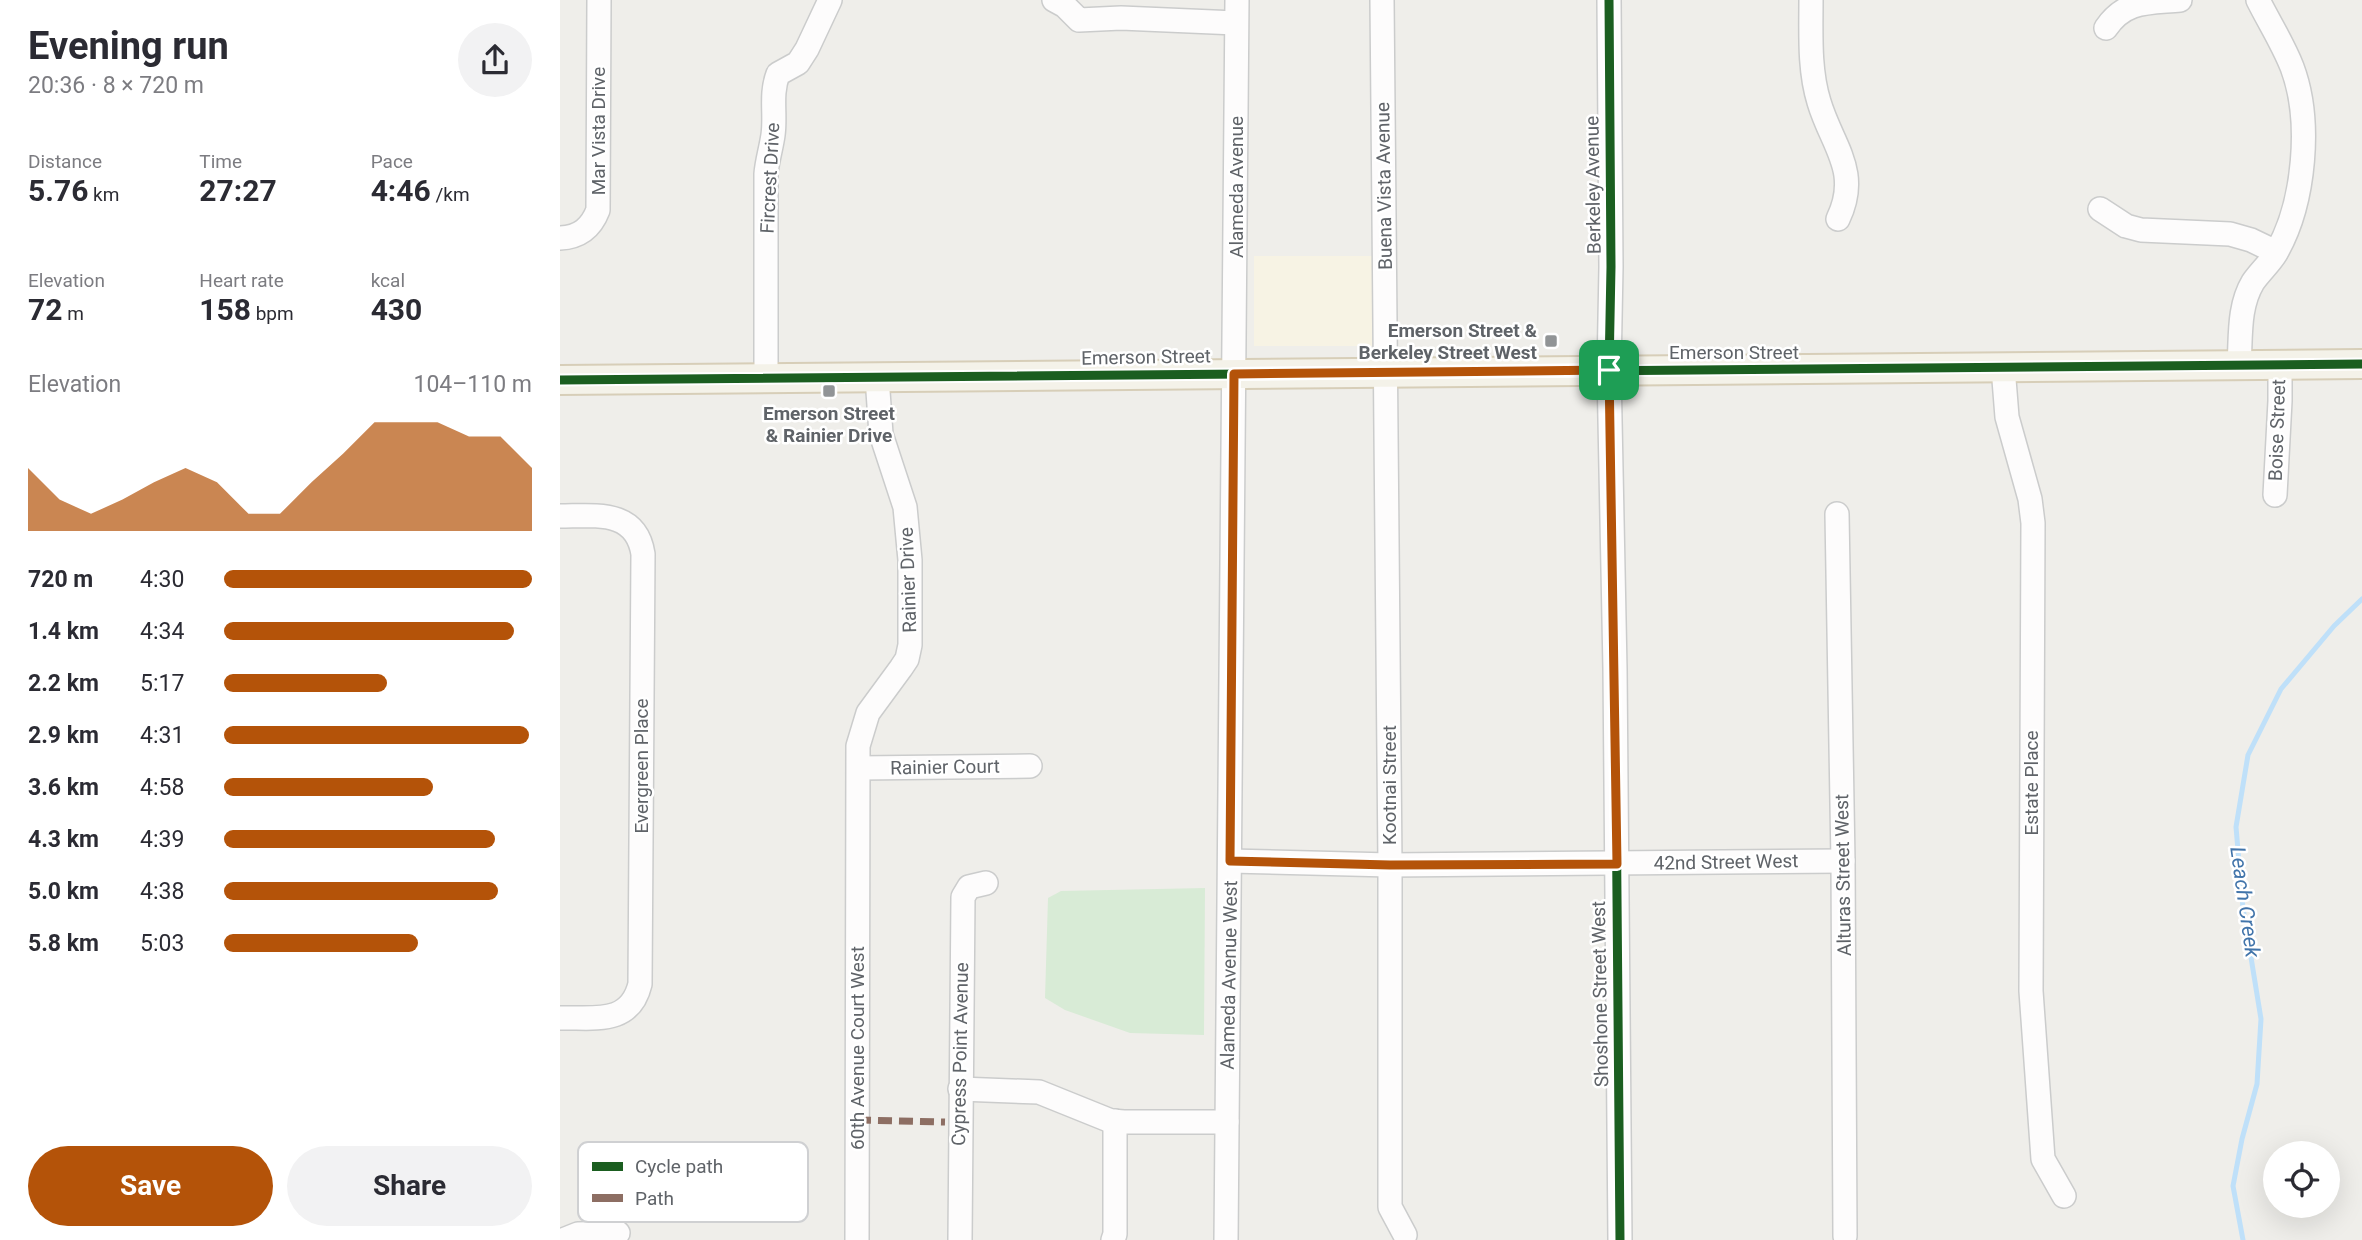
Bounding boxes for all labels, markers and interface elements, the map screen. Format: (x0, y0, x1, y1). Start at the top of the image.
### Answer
button: share (458, 23, 532, 97)
text: Evening run (28, 24, 229, 68)
street label: Mar Vista Drive (587, 67, 610, 195)
text: 20:36 · 8 × 720 m (28, 72, 204, 99)
street label: Buena Vista Avenue (1371, 102, 1397, 270)
street label: Alameda Avenue (1225, 116, 1248, 258)
street label: Berkeley Avenue (1580, 116, 1606, 254)
street label: Fircrest Drive (756, 122, 784, 234)
text: Distance (28, 150, 102, 173)
text: Time (199, 150, 242, 173)
text: Pace (371, 150, 413, 173)
text: 5.76 (28, 173, 88, 208)
text: 27:27 (199, 173, 277, 208)
text: 4:46 (371, 173, 431, 208)
text: km (88, 183, 119, 206)
text: /km (431, 183, 470, 206)
text: Elevation (28, 269, 105, 292)
text: Heart rate (199, 269, 284, 292)
text: kcal (371, 269, 405, 292)
text: 72 (28, 292, 62, 327)
text: 158 (199, 292, 251, 327)
text: 430 (371, 292, 422, 327)
text: m (62, 302, 84, 325)
text: bpm (251, 302, 294, 325)
place label: Emerson Street & Berkeley Street West (1359, 319, 1538, 364)
marker: Emerson Street & Berkeley Street West (1543, 333, 1559, 349)
pin (1579, 340, 1639, 400)
street label: Emerson Street (1669, 341, 1799, 364)
street label: Emerson Street (1081, 344, 1211, 370)
icon: arrive (1590, 351, 1628, 389)
text: Elevation (28, 371, 121, 398)
text: 104–110 m (413, 371, 532, 398)
street label: Boise Street (2264, 379, 2290, 481)
marker: Emerson Street & Rainier Drive (821, 383, 837, 399)
place label: Emerson Street & Rainier Drive (763, 402, 896, 447)
street label: Rainier Drive (895, 527, 921, 633)
text: 720 m (28, 566, 93, 593)
text: 4:30 (140, 566, 184, 593)
text: 1.4 km (28, 618, 99, 645)
text: 4:34 (140, 618, 184, 645)
text: 2.2 km (28, 670, 99, 697)
text: 5:17 (140, 670, 184, 697)
street label: Evergreen Place (630, 698, 653, 834)
text: 2.9 km (28, 722, 99, 749)
text: 4:31 (140, 722, 184, 749)
street label: Kootnai Street (1378, 725, 1401, 845)
street label: Estate Place (2020, 730, 2043, 836)
street label: Rainier Court (890, 755, 1000, 779)
text: 3.6 km (28, 774, 99, 801)
text: 4:58 (140, 774, 184, 801)
street label: Alturas Street West (1830, 794, 1856, 956)
text: 4.3 km (28, 826, 99, 853)
text: 4:39 (140, 826, 184, 853)
water label: Leach Creek (2225, 845, 2265, 960)
street label: 42nd Street West (1653, 849, 1799, 875)
text: 5.0 km (28, 878, 99, 905)
text: 4:38 (140, 878, 184, 905)
street label: Alameda Avenue West (1216, 880, 1242, 1070)
street label: Shoshone Street West (1587, 901, 1613, 1087)
text: 5.8 km (28, 930, 99, 957)
text: 5:03 (140, 930, 184, 957)
street label: 60th Avenue Court West (846, 946, 869, 1150)
street label: Cypress Point Avenue (947, 962, 973, 1146)
map controls (2263, 1141, 2340, 1218)
button: locate (2263, 1141, 2340, 1218)
legend (578, 1142, 808, 1222)
button: Save (28, 1146, 273, 1226)
button: Share (287, 1146, 532, 1226)
text: Cycle path (635, 1155, 723, 1178)
text: Path (635, 1187, 674, 1210)

